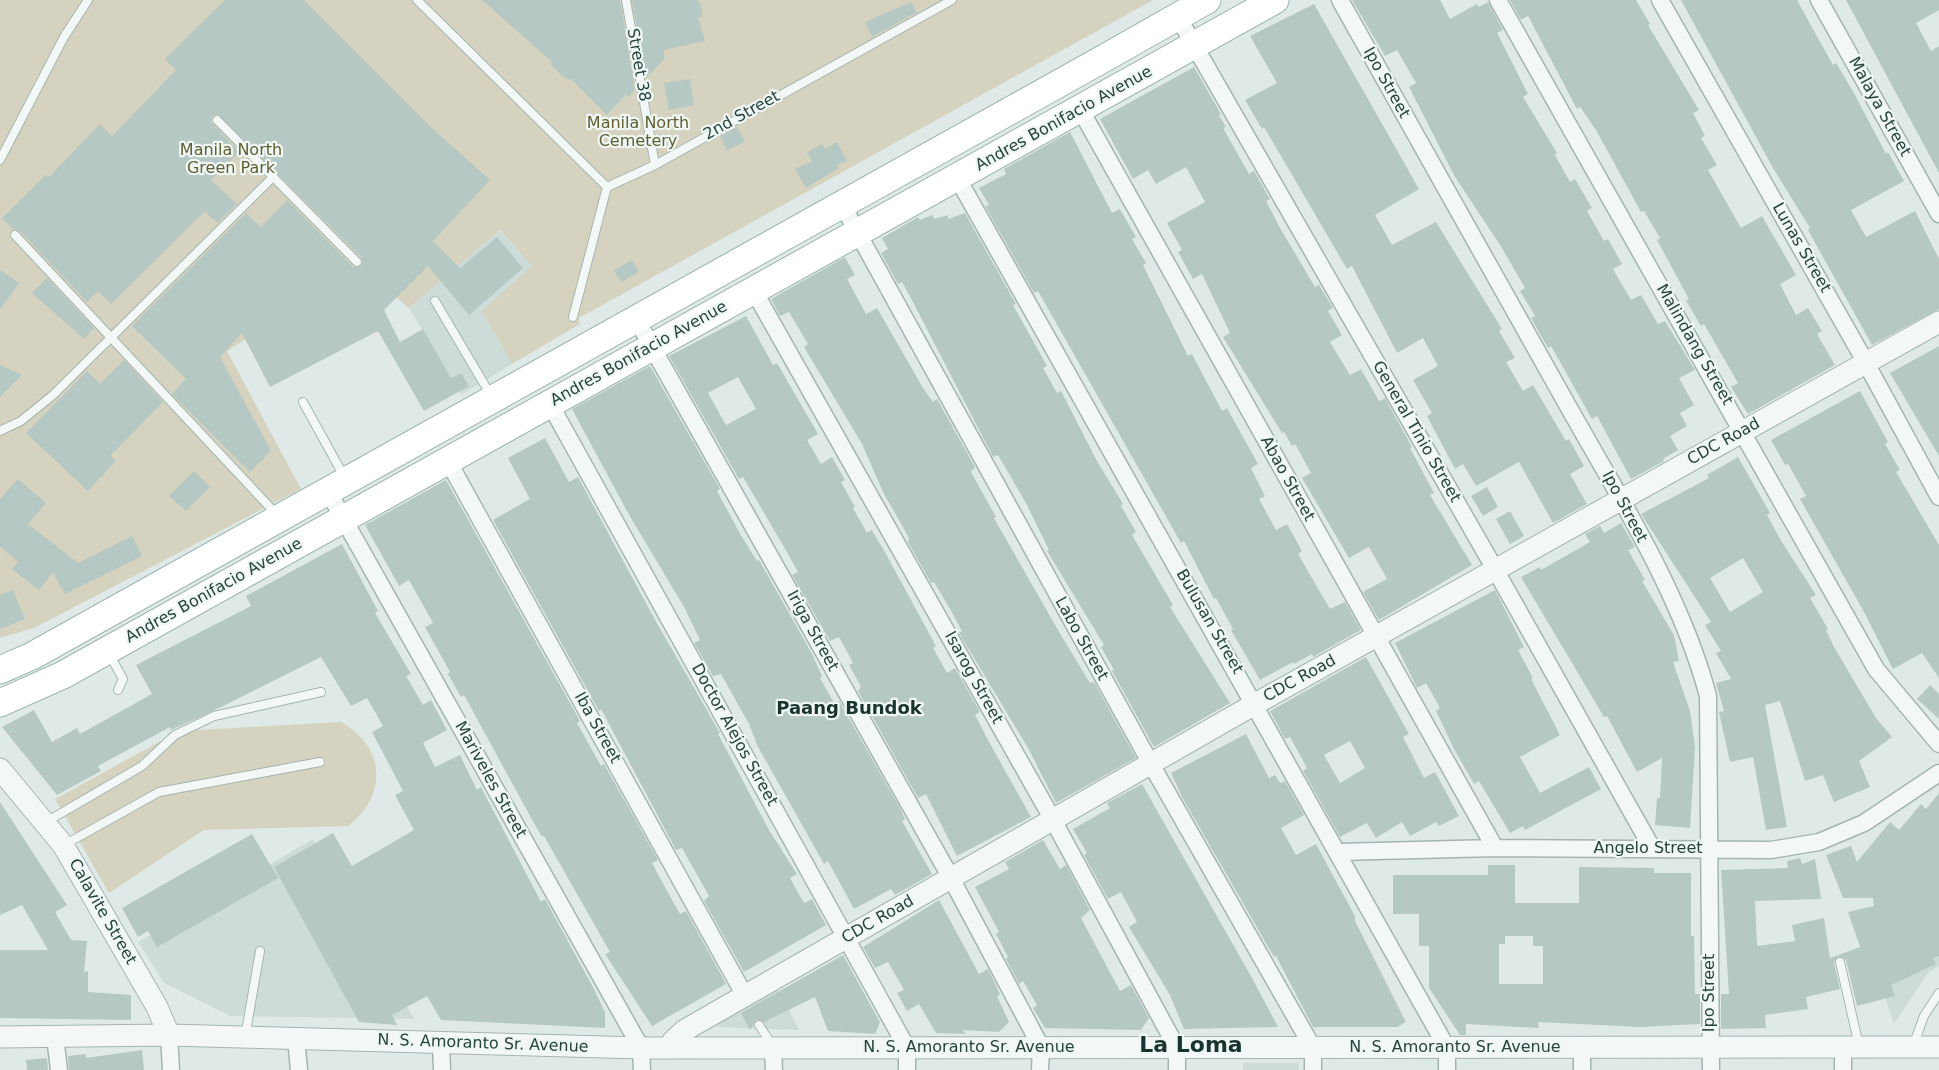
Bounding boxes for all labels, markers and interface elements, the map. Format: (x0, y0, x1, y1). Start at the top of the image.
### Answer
street label: Street 38 (622, 27, 654, 103)
street label: Ipo Street (1359, 44, 1413, 122)
street label: Malaya Street (1844, 54, 1914, 160)
street label: Andres Bonifacio Avenue (972, 62, 1156, 176)
street label: 2nd Street (701, 87, 783, 145)
park label: Manila North Cemetery (587, 114, 689, 152)
park label: Manila North Green Park (180, 141, 282, 179)
street label: Lunas Street (1767, 200, 1835, 296)
street label: Malindang Street (1652, 281, 1736, 409)
street label: Andres Bonifacio Avenue (547, 297, 731, 411)
street label: General Tinio Street (1368, 358, 1464, 506)
street label: CDC Road (1684, 414, 1764, 470)
street label: Abao Street (1256, 433, 1318, 525)
street label: Ipo Street (1597, 468, 1651, 546)
street label: Andres Bonifacio Avenue (122, 534, 306, 648)
street label: Bulusan Street (1171, 566, 1247, 678)
street label: Iriga Street (782, 587, 842, 675)
street label: Labo Street (1050, 594, 1112, 684)
street label: Isarog Street (940, 628, 1006, 728)
street label: CDC Road (1260, 651, 1340, 707)
street label: Doctor Alejos Street (687, 660, 781, 810)
street label: Iba Street (570, 689, 624, 767)
district label: Paang Bundok (776, 698, 922, 720)
street label: Mariveles Street (450, 718, 530, 842)
street label: Angelo Street (1593, 839, 1703, 859)
street label: Calavite Street (64, 856, 140, 968)
street label: CDC Road (839, 892, 917, 948)
street label: Ipo Street (1700, 954, 1720, 1032)
street label: N. S. Amoranto Sr. Avenue (377, 1031, 589, 1057)
district label: La Loma (1139, 1033, 1243, 1059)
street label: N. S. Amoranto Sr. Avenue (863, 1038, 1075, 1058)
street label: N. S. Amoranto Sr. Avenue (1349, 1038, 1561, 1058)

